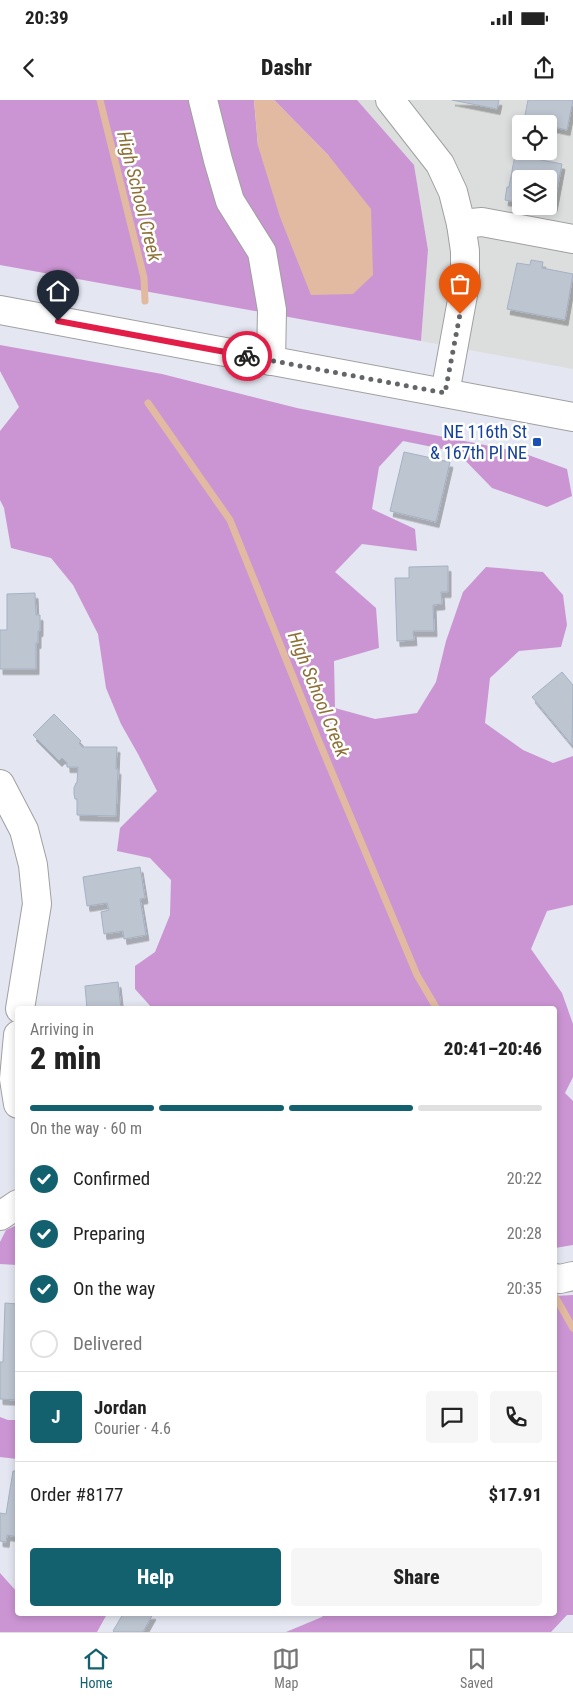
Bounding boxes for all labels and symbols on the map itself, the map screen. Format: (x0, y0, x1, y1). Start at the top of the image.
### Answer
water label: High School Creek (112, 129, 167, 264)
pin (439, 263, 481, 314)
pin (37, 270, 79, 321)
courier (222, 331, 272, 381)
place label: NE 116th St & 167th Pl NE (430, 421, 527, 463)
marker: NE 116th St & 167th Pl NE (531, 436, 543, 448)
water label: High School Creek (283, 628, 354, 761)

